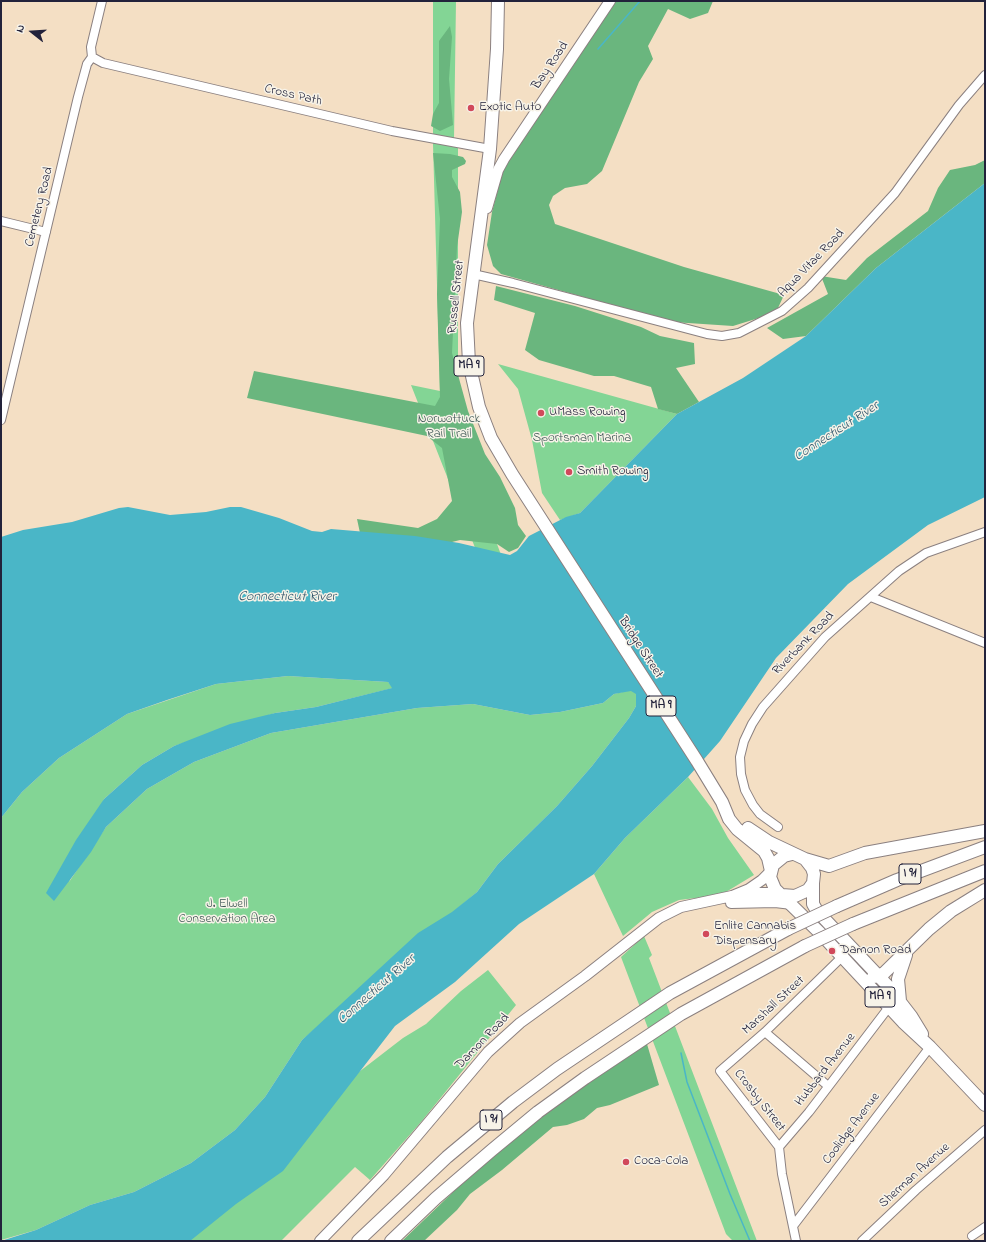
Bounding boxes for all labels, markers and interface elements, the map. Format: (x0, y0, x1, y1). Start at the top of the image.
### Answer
north arrow (12, 12, 52, 52)
text: N (12, 23, 29, 34)
street label: Bay Road (529, 39, 573, 93)
street label: Cross Path (263, 82, 323, 110)
place label: Exotic Auto (479, 100, 541, 116)
marker: Exotic Auto (466, 103, 476, 113)
street label: Cemetery Road (23, 165, 57, 249)
street label: Aqua Vitae Road (776, 227, 848, 301)
street label: Russell Street (445, 259, 469, 335)
road number: MA 9 (454, 356, 484, 376)
water label: Connecticut River (792, 398, 882, 466)
place label: UMass Rowing (549, 405, 626, 421)
marker: UMass Rowing (536, 408, 546, 418)
park label: Norwottuck Rail Trail (418, 412, 480, 443)
park label: Sportsman Marina (533, 431, 631, 447)
place label: Smith Rowing (577, 464, 649, 480)
marker: Smith Rowing (564, 467, 574, 477)
water label: Connecticut River (238, 590, 336, 606)
street label: Riverbank Road (770, 609, 838, 679)
street label: Bridge Street (614, 614, 666, 682)
road number: MA 9 (646, 696, 676, 716)
road number: I 91 (899, 864, 921, 884)
park label: J. Elwell Conservation Area (179, 897, 275, 928)
place label: Enlite Cannabis Dispensary (714, 919, 796, 950)
marker: Enlite Cannabis Dispensary (701, 929, 711, 939)
place label: Damon Road (840, 943, 911, 959)
marker: Damon Road (827, 946, 837, 956)
water label: Connecticut River (335, 952, 419, 1028)
street label: Marshall Street (740, 973, 808, 1039)
road number: MA 9 (865, 987, 895, 1007)
street label: Damon Road (453, 1011, 513, 1073)
street label: Hubbard Avenue (793, 1030, 859, 1110)
street label: Crosby Street (730, 1067, 788, 1135)
street label: Coolidge Avenue (820, 1090, 884, 1168)
road number: I 91 (480, 1110, 502, 1130)
street label: Sherman Avenue (876, 1140, 954, 1212)
place label: Coca-Cola (634, 1154, 688, 1170)
marker: Coca-Cola (621, 1157, 631, 1167)

